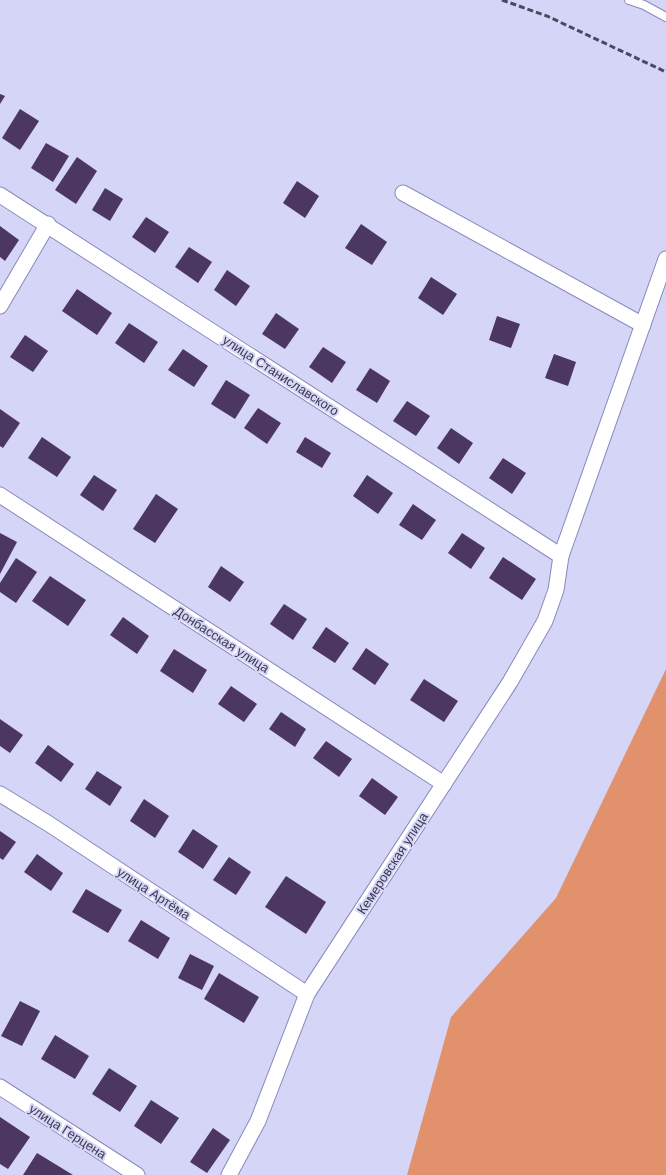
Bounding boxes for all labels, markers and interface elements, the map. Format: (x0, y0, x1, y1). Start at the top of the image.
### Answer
street label: улица Станиславского (220, 332, 342, 419)
street label: Донбасская улица (171, 603, 273, 676)
street label: Кемеровская улица (354, 809, 431, 917)
street label: улица Артёма (114, 864, 194, 923)
street label: улица Герцена (26, 1101, 110, 1162)

